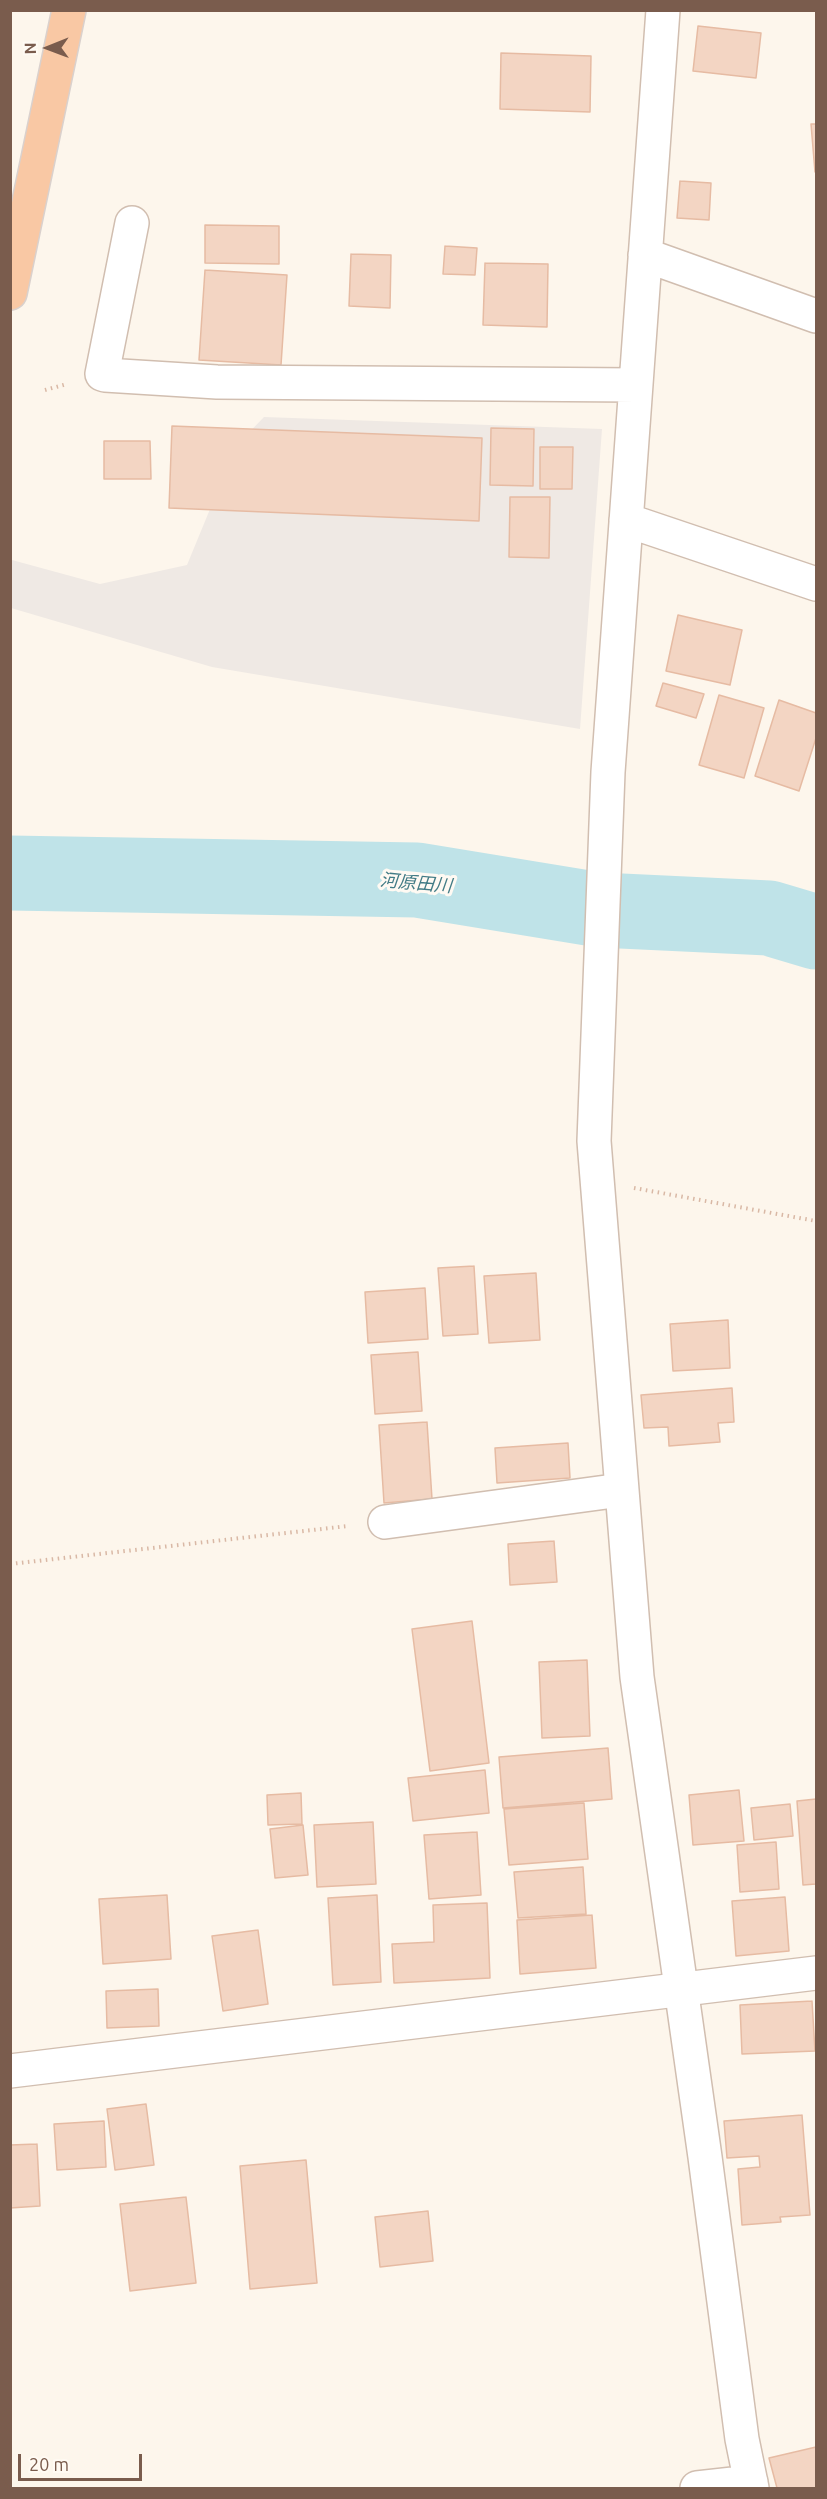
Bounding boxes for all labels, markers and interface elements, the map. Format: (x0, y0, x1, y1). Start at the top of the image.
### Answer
north arrow (18, 18, 78, 78)
text: N (21, 42, 39, 54)
water label: 河原田川 (379, 869, 453, 897)
scale bar (21, 2442, 146, 2480)
text: 20 m (29, 2454, 69, 2474)

